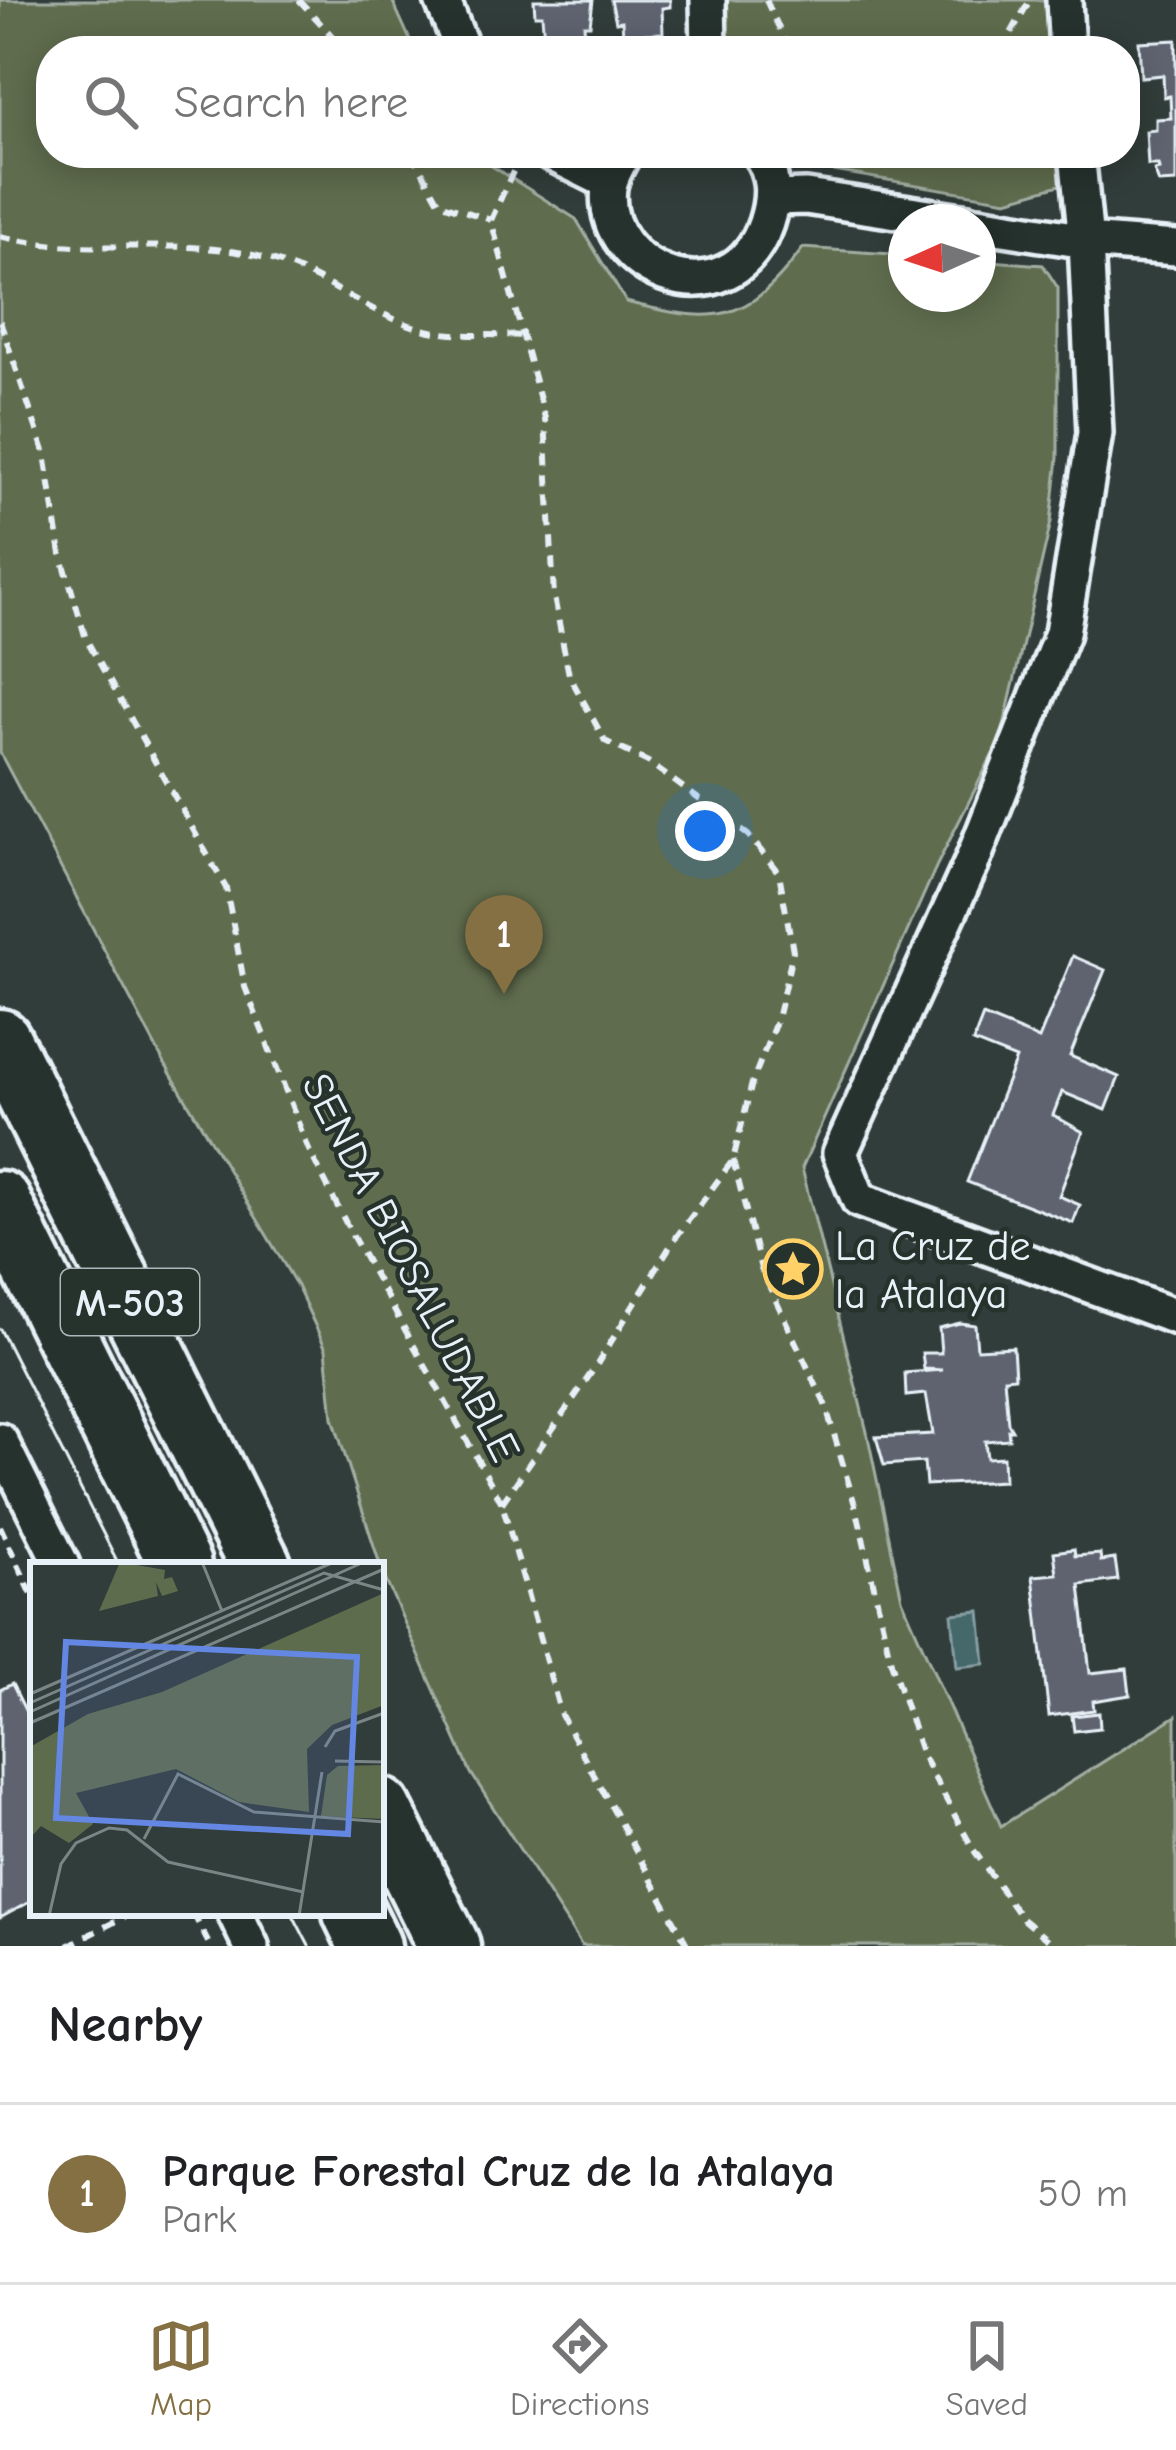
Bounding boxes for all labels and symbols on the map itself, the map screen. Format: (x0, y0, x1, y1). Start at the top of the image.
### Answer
north arrow (888, 204, 996, 312)
your location (675, 801, 735, 861)
pin: 1 (465, 895, 543, 994)
street label: SENDA BIOSALUDABLE (292, 1066, 530, 1470)
place label: La Cruz de la Atalaya (835, 1222, 1030, 1319)
place icon: La Cruz de la Atalaya (762, 1238, 824, 1300)
road number: M-503 (61, 1269, 199, 1335)
inset map (30, 1562, 384, 1916)

